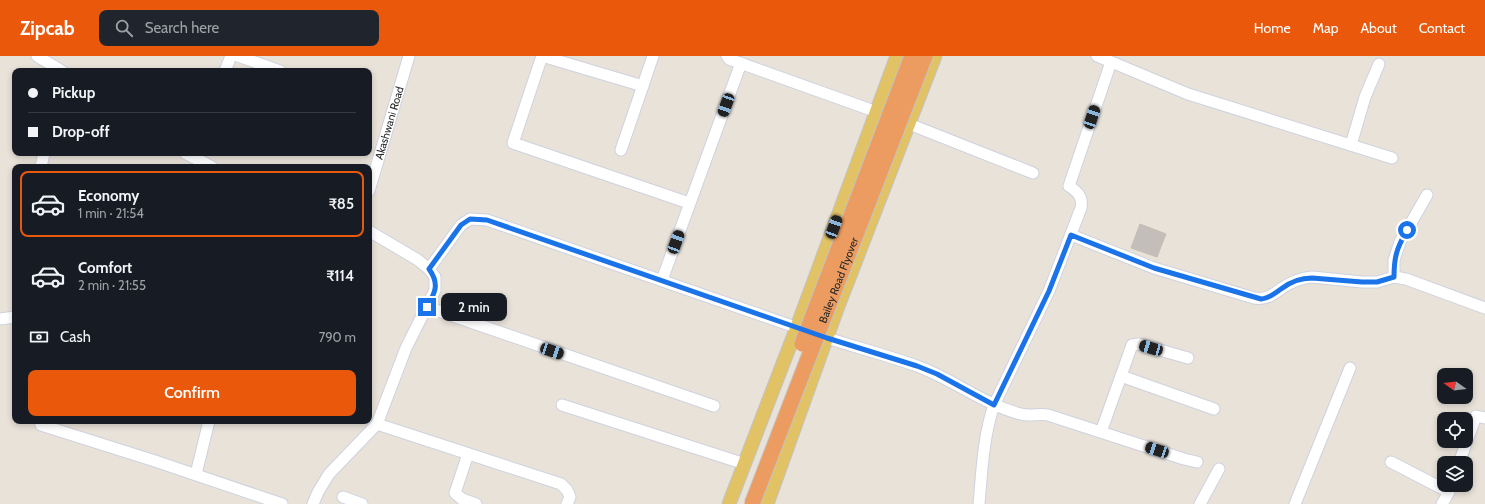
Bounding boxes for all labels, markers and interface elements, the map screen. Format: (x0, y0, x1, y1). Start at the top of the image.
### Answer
search box (99, 10, 379, 46)
text: Zipcab (20, 17, 75, 40)
icon: search (113, 17, 135, 39)
text: Search here (145, 19, 219, 37)
text: Home (1254, 19, 1291, 37)
text: Map (1313, 19, 1338, 37)
text: About (1360, 19, 1397, 37)
text: Contact (1419, 19, 1465, 37)
text: Pickup (52, 84, 95, 102)
street label: Akashwani Road (372, 85, 407, 161)
car (716, 92, 736, 118)
car (1083, 104, 1101, 130)
text: Drop-off (52, 123, 110, 141)
icon: car (30, 186, 66, 222)
text: Economy (78, 187, 139, 205)
text: ₹85 (329, 195, 354, 213)
text: 1 min · 21:54 (78, 205, 144, 221)
car (824, 214, 844, 240)
route start (1398, 221, 1416, 239)
car (666, 229, 686, 255)
street label: Bailey Road Flyover (816, 235, 862, 325)
icon: car (30, 258, 66, 294)
text: Comfort (78, 259, 132, 277)
text: ₹114 (326, 267, 354, 285)
text: 2 min · 21:55 (78, 277, 146, 293)
callout: 2 min (441, 293, 507, 321)
route end (418, 298, 436, 316)
text: 2 min (458, 299, 490, 315)
icon: cash (28, 326, 50, 348)
text: Cash (60, 328, 91, 346)
text: 790 m (319, 329, 356, 345)
car (1138, 339, 1164, 357)
car (539, 341, 565, 361)
north arrow (1437, 368, 1473, 404)
map controls (1437, 368, 1473, 492)
button: Confirm (28, 370, 356, 416)
button: locate (1437, 412, 1473, 448)
car (1144, 441, 1170, 459)
button: layers (1437, 456, 1473, 492)

